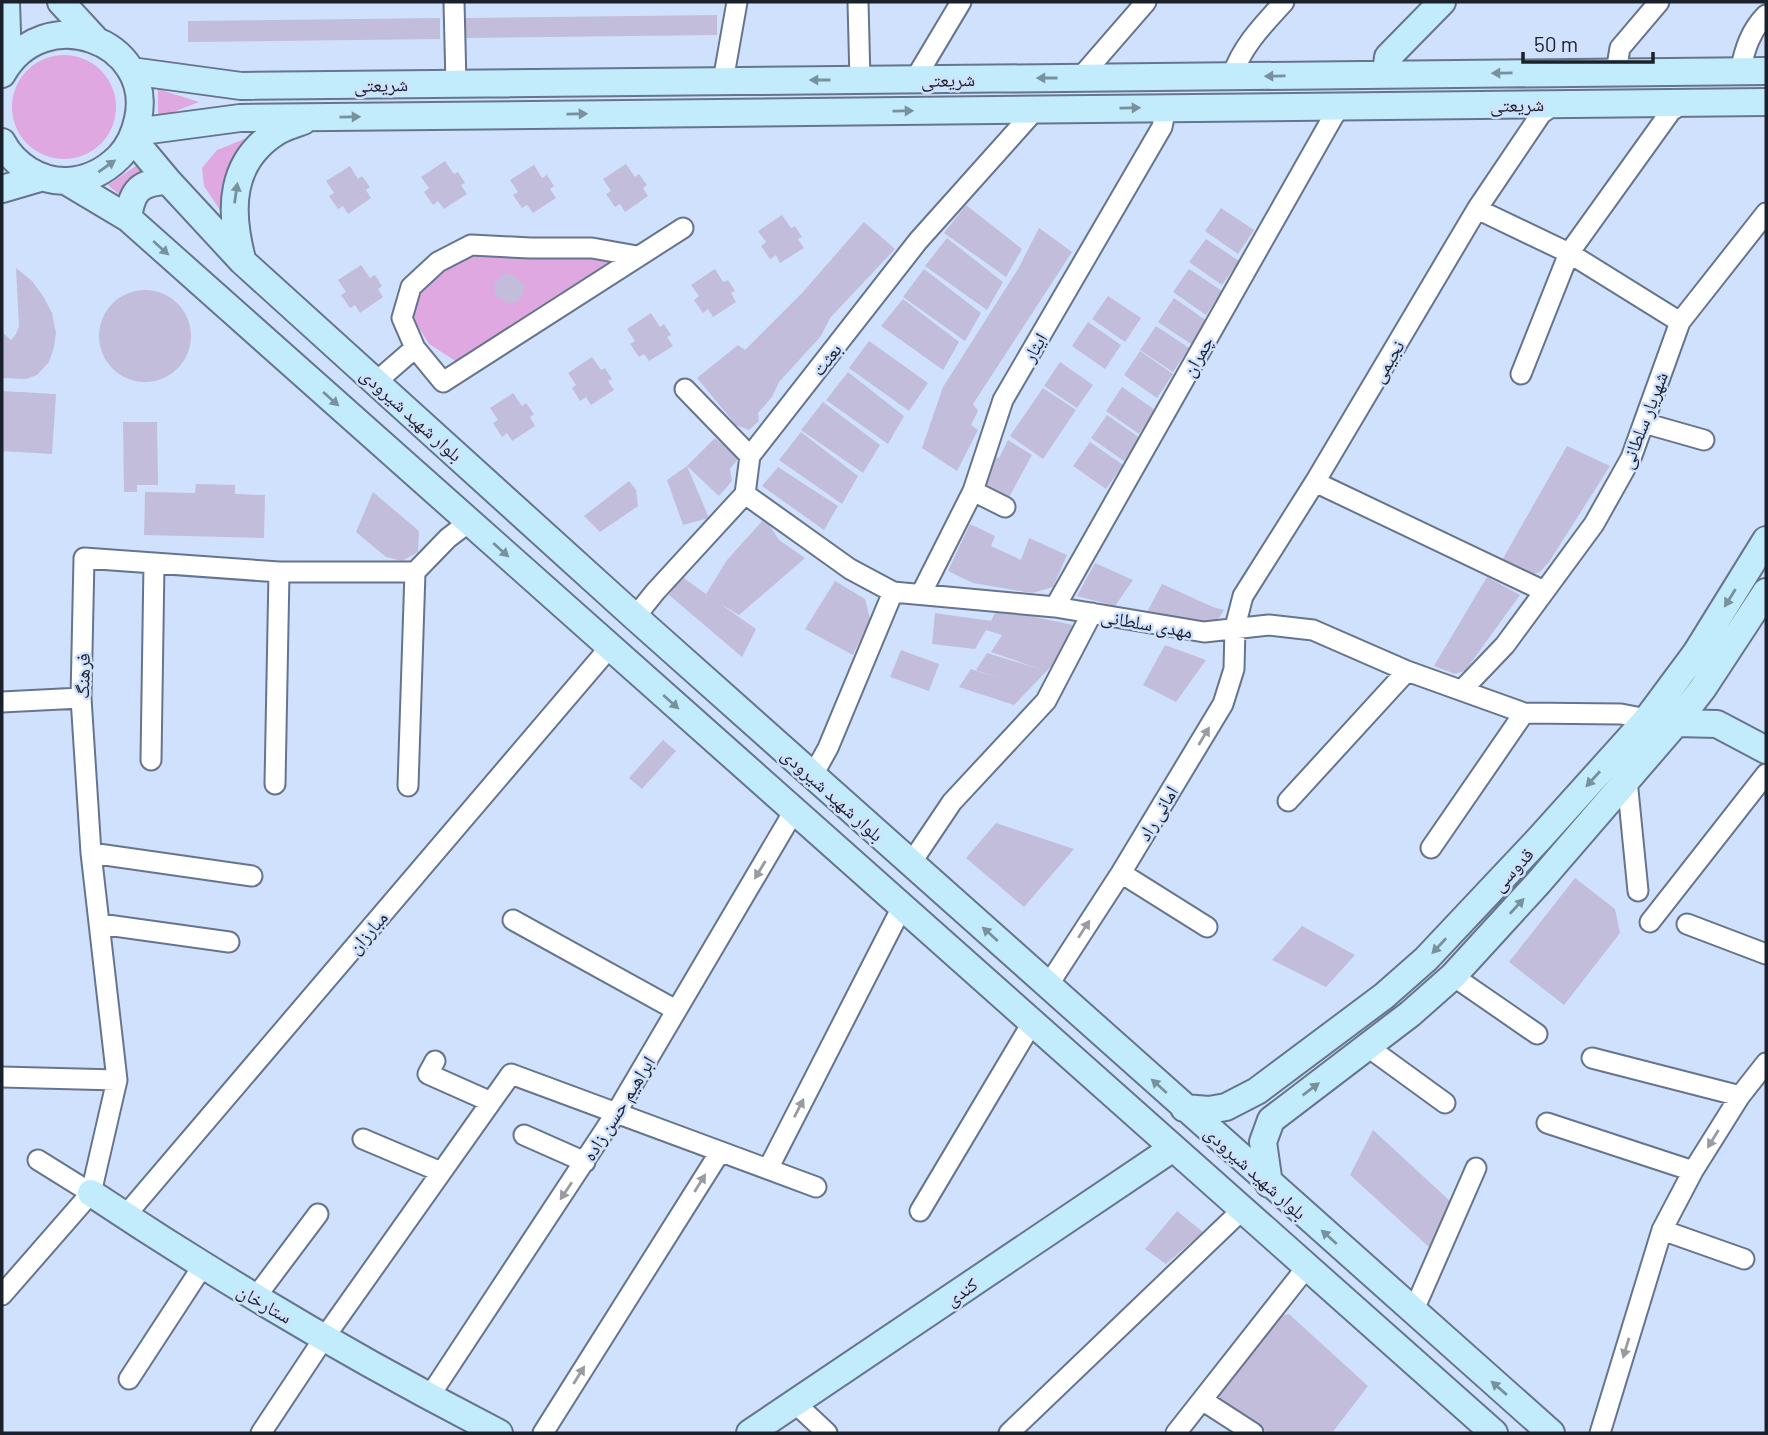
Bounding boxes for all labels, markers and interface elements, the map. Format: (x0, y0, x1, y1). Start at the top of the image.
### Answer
scale bar (1523, 21, 1652, 65)
text: 50 m (1534, 31, 1578, 56)
street label: شریعتی (921, 67, 975, 92)
one-way arrow (1491, 67, 1513, 79)
one-way arrow (1263, 70, 1285, 81)
street label: شریعتی (354, 72, 408, 97)
one-way arrow (1036, 72, 1058, 84)
one-way arrow (808, 74, 830, 86)
street label: شریعتی (1490, 92, 1544, 117)
one-way arrow (1120, 102, 1142, 114)
one-way arrow (892, 105, 914, 117)
one-way arrow (567, 108, 589, 120)
one-way arrow (339, 111, 361, 122)
one-way arrow (98, 159, 116, 173)
one-way arrow (231, 182, 242, 204)
one-way arrow (153, 239, 170, 255)
street label: ایثار (1016, 328, 1052, 367)
street label: چمران (1176, 332, 1219, 381)
street label: نجیمی (1365, 336, 1409, 387)
street label: بعثت (806, 338, 846, 380)
street label: بلوار شهید شیرودی (356, 362, 468, 467)
street label: شهریار سلطانی (1614, 368, 1673, 472)
one-way arrow (322, 391, 340, 407)
one-way arrow (492, 542, 510, 558)
one-way arrow (1724, 589, 1737, 608)
street label: مهدی سلطانی (1099, 604, 1195, 643)
street label: فرهنگ (70, 653, 95, 699)
one-way arrow (662, 694, 680, 710)
one-way arrow (1198, 726, 1210, 745)
street label: بلوار شهید شیرودی (777, 742, 889, 847)
one-way arrow (1585, 770, 1601, 788)
street label: امانی راد (1132, 781, 1183, 845)
street label: قدوسی (1486, 842, 1539, 896)
one-way arrow (754, 861, 766, 880)
one-way arrow (1509, 898, 1525, 915)
street label: مبارزان (342, 906, 393, 959)
one-way arrow (1078, 919, 1091, 939)
one-way arrow (981, 926, 999, 942)
one-way arrow (1431, 937, 1447, 954)
street label: ابراهیم حسن زاده (577, 1051, 661, 1166)
one-way arrow (1150, 1078, 1168, 1094)
one-way arrow (1302, 1082, 1320, 1097)
one-way arrow (793, 1098, 805, 1118)
street label: بلوار شهید شیرودی (1200, 1120, 1312, 1225)
one-way arrow (1707, 1129, 1720, 1149)
one-way arrow (694, 1173, 707, 1192)
one-way arrow (559, 1181, 572, 1200)
one-way arrow (1320, 1229, 1338, 1245)
street label: کندی (940, 1272, 982, 1311)
street label: ستارخان (233, 1278, 297, 1329)
one-way arrow (1621, 1337, 1631, 1358)
one-way arrow (573, 1366, 586, 1385)
one-way arrow (1491, 1381, 1508, 1396)

